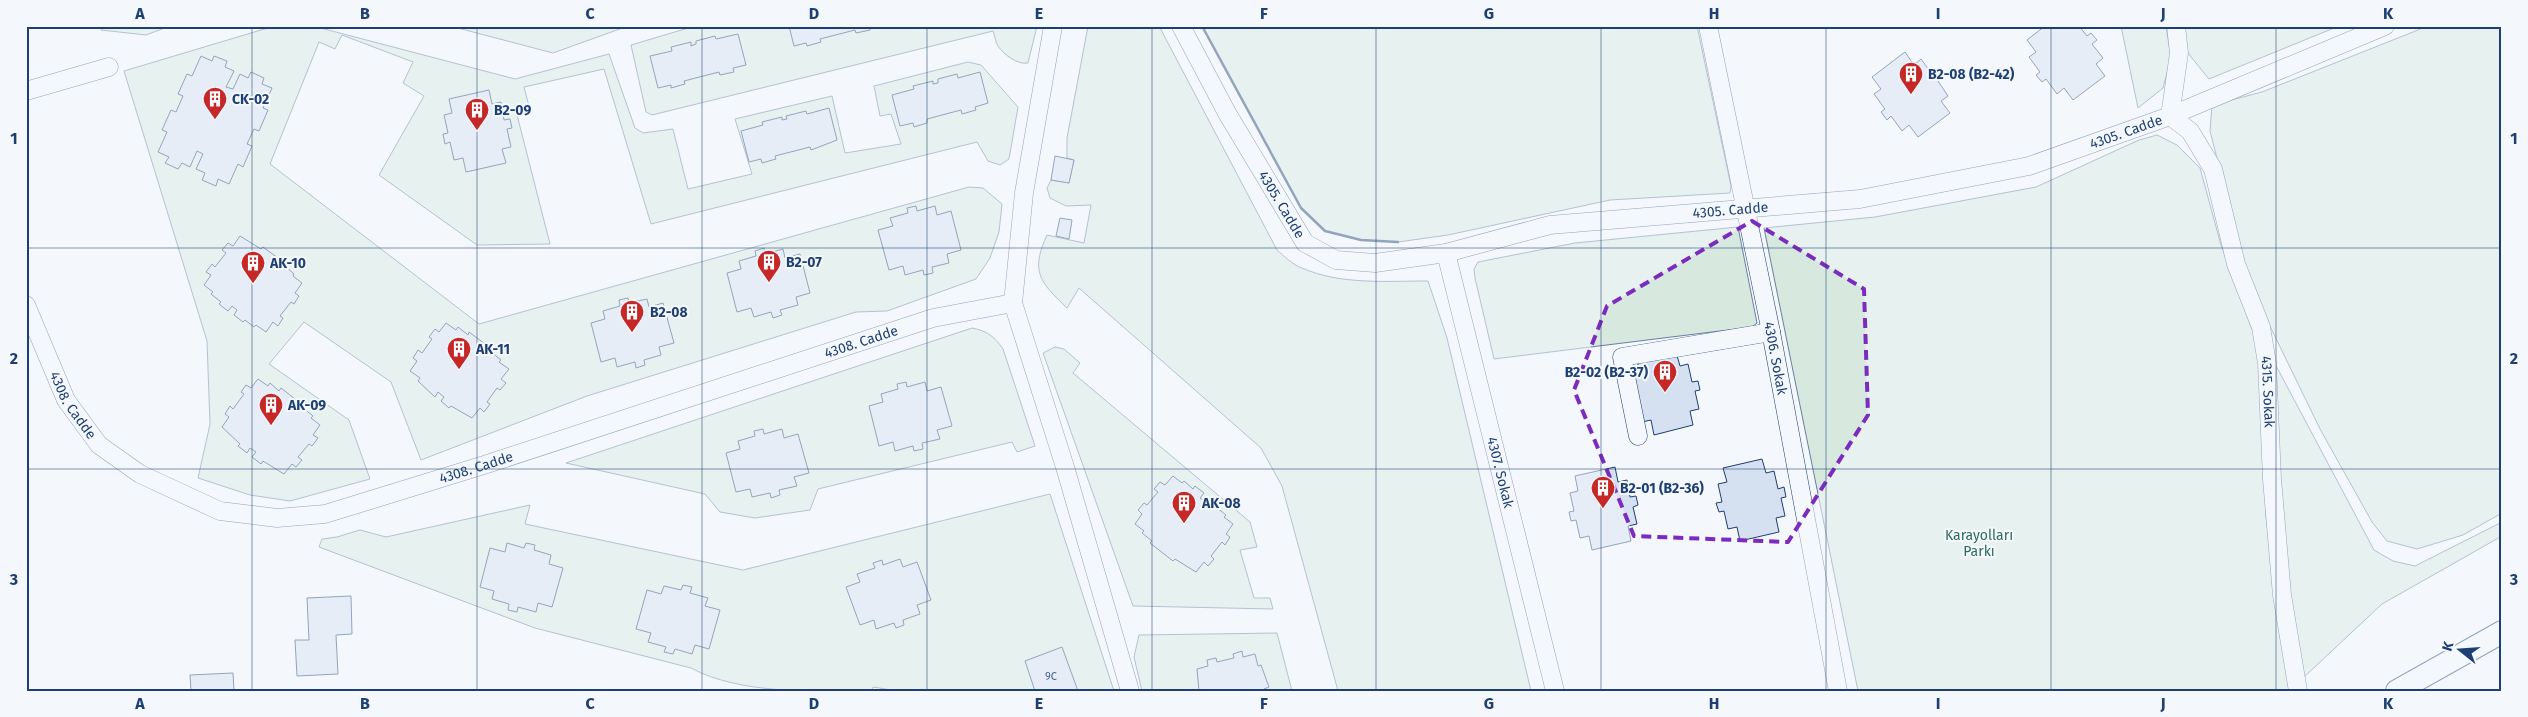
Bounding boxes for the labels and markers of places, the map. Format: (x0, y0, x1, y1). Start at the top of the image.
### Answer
building icon: B2-08 (B2-42) (1898, 61, 1924, 95)
place label: B2-08 (B2-42) (1928, 66, 2015, 83)
building icon: CK-02 (202, 86, 228, 120)
place label: CK-02 (232, 91, 269, 108)
building icon: B2-09 (464, 97, 490, 131)
place label: B2-09 (494, 102, 531, 119)
building icon: B2-07 (756, 249, 782, 283)
building icon: AK-10 (240, 250, 266, 284)
place label: B2-07 (786, 254, 822, 271)
place label: AK-10 (269, 255, 306, 272)
building icon: B2-08 (619, 299, 645, 333)
place label: B2-08 (650, 304, 688, 321)
building icon: AK-11 (446, 336, 472, 370)
place label: AK-11 (475, 341, 510, 358)
building icon: B2-02 (B2-37) (1652, 359, 1678, 393)
place label: B2-02 (B2-37) (1565, 364, 1648, 381)
building icon: AK-09 (258, 392, 284, 426)
place label: AK-09 (287, 397, 326, 414)
building icon: B2-01 (B2-36) (1590, 475, 1616, 509)
place label: B2-01 (B2-36) (1620, 480, 1704, 497)
building icon: AK-08 (1171, 490, 1197, 524)
place label: AK-08 (1201, 495, 1241, 512)

